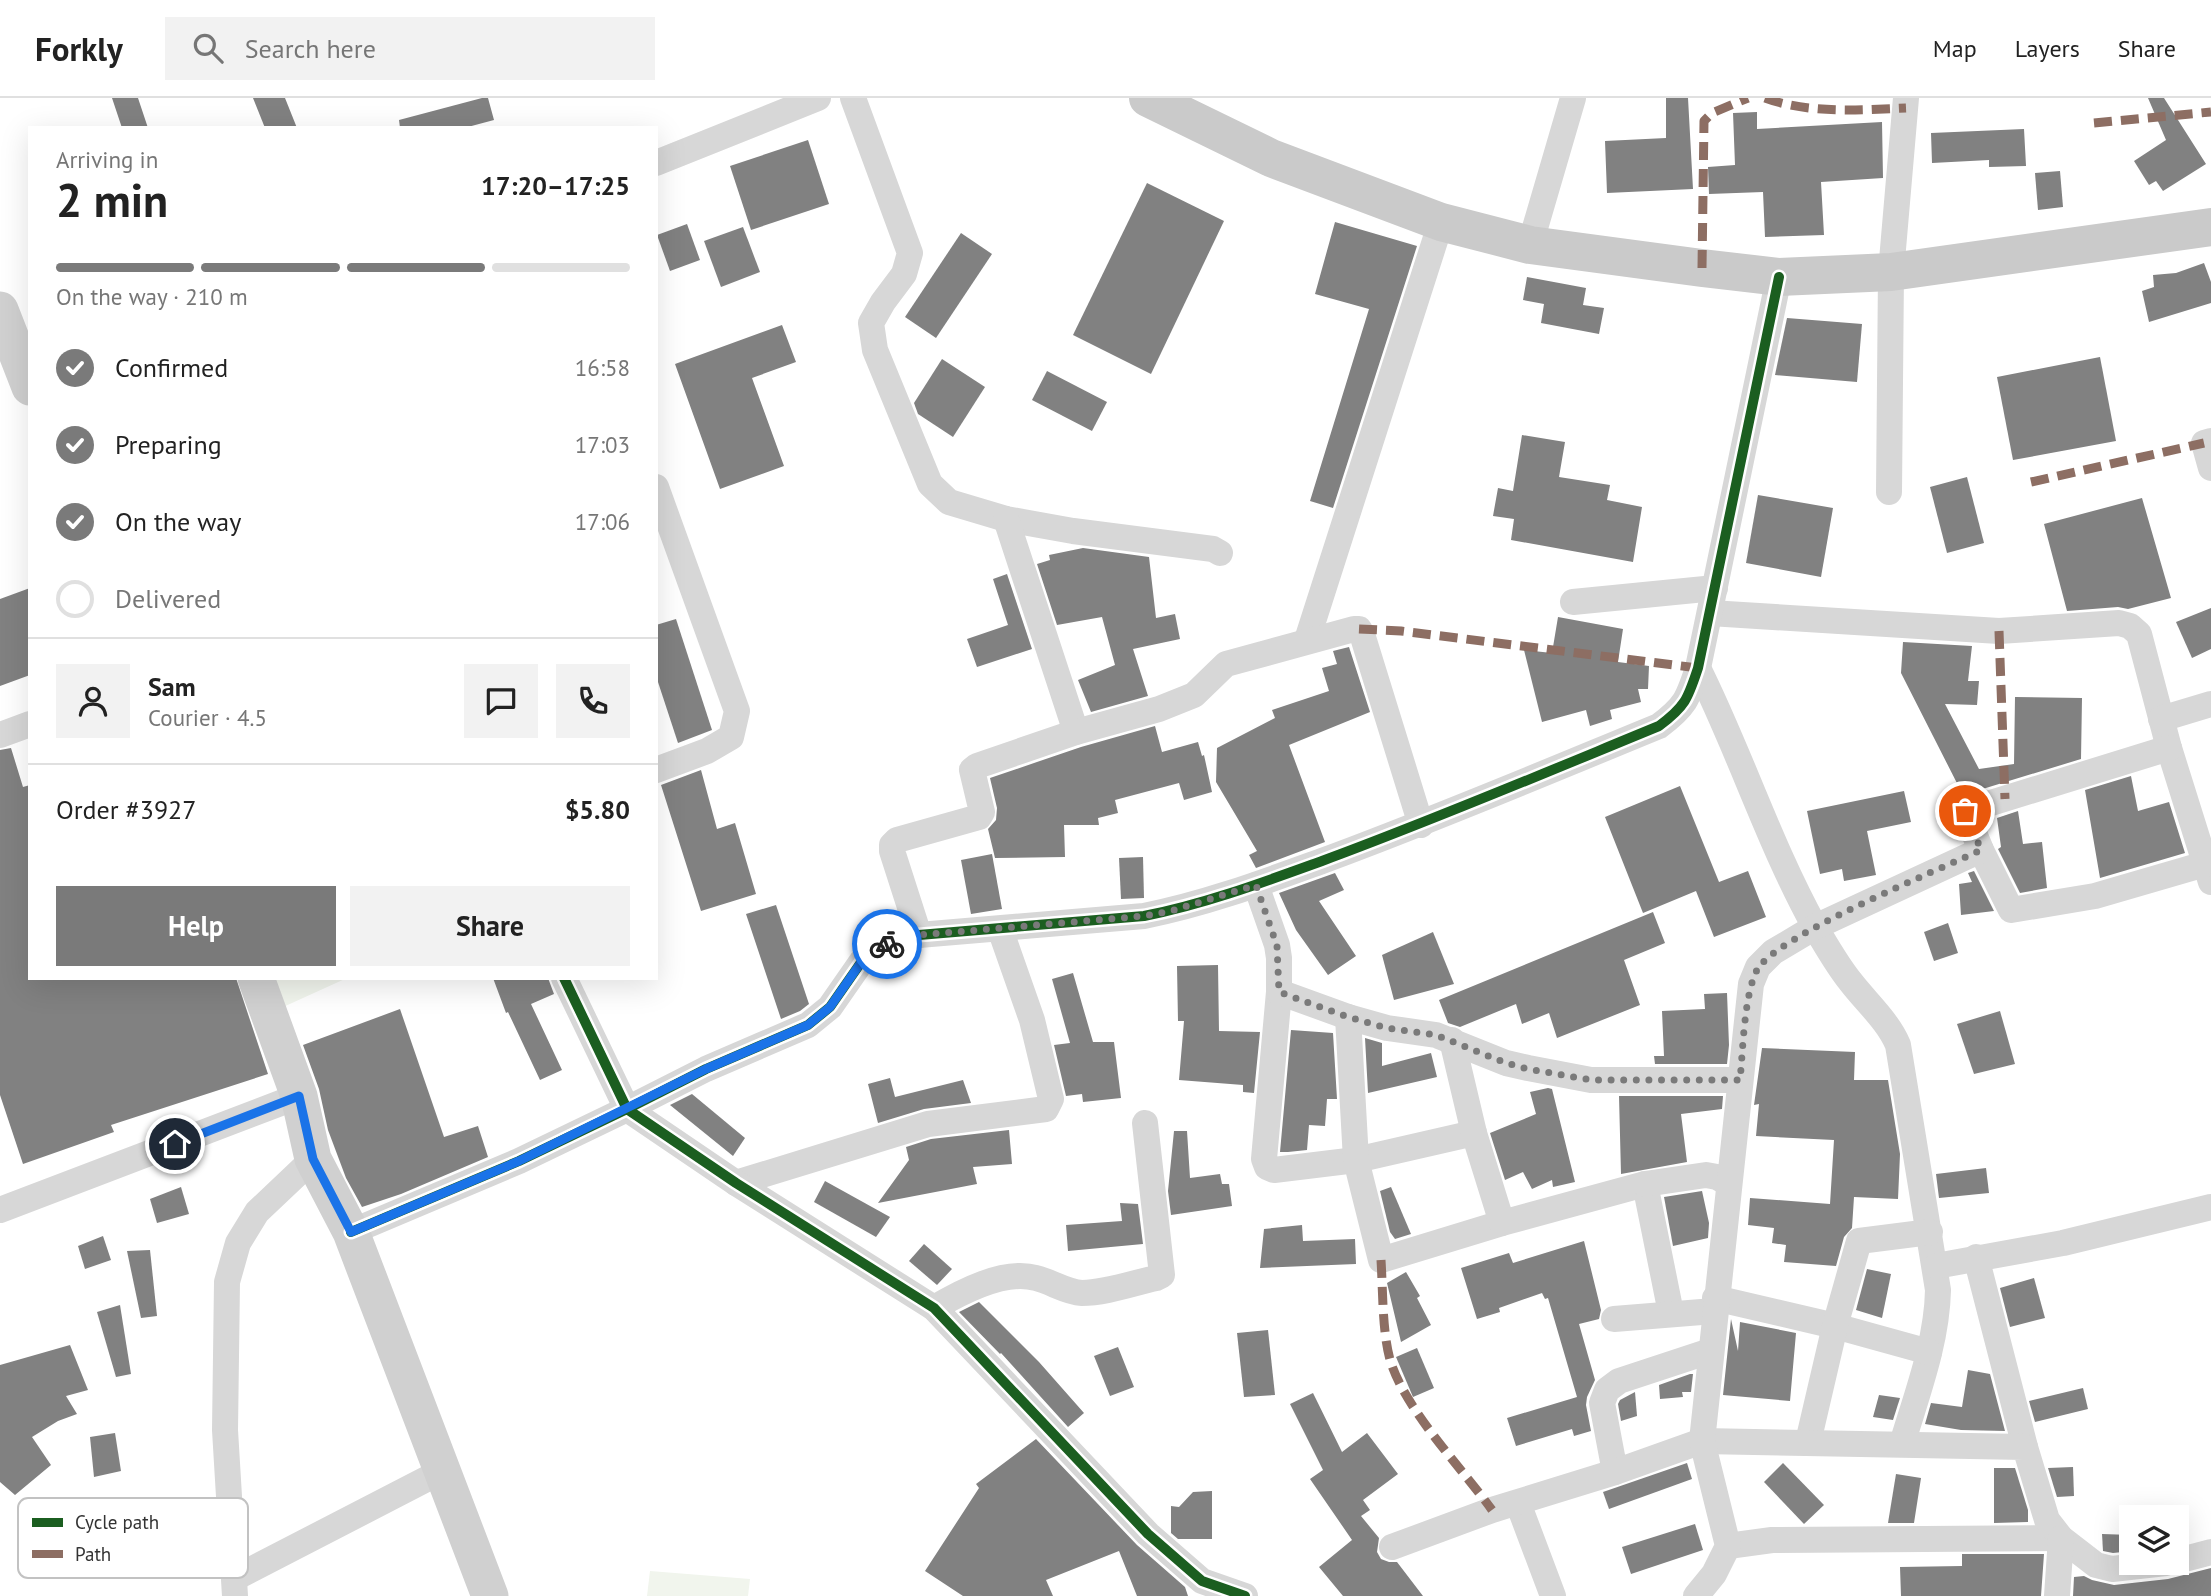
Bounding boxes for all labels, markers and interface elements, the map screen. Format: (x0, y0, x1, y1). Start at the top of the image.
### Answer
search box (165, 17, 655, 80)
text: Forkly (35, 27, 123, 70)
icon: search (189, 29, 227, 67)
text: Search here (245, 32, 376, 65)
text: Map (1933, 33, 1977, 64)
text: Layers (2015, 33, 2080, 64)
text: Share (2118, 33, 2176, 64)
text: Arriving in (56, 145, 158, 174)
text: 17:20–17:25 (481, 169, 630, 202)
text: 2 min (56, 170, 168, 230)
text: On the way · 210 m (56, 282, 248, 311)
icon: check (56, 349, 94, 387)
text: Confirmed (115, 351, 228, 384)
text: 16:58 (575, 353, 630, 382)
icon: check (56, 426, 94, 464)
text: Preparing (115, 428, 222, 461)
text: 17:03 (575, 430, 630, 459)
icon: check (56, 503, 94, 541)
text: On the way (115, 505, 241, 538)
text: 17:06 (575, 507, 630, 536)
text: Delivered (115, 582, 221, 615)
button: person (56, 664, 130, 738)
button: chat (464, 664, 538, 738)
button: phone (556, 664, 630, 738)
text: Sam (148, 670, 196, 703)
text: Courier · 4.5 (148, 703, 267, 732)
pin (1935, 781, 1995, 841)
icon: bag (1946, 792, 1984, 830)
text: Order #3927 (56, 793, 196, 826)
text: $5.80 (565, 793, 630, 826)
button: Help (56, 886, 336, 966)
button: Share (350, 886, 630, 966)
courier (852, 909, 922, 979)
icon: bike (868, 925, 906, 963)
pin (145, 1114, 205, 1174)
icon: home (156, 1125, 194, 1163)
legend (18, 1498, 248, 1578)
map controls (2119, 1505, 2189, 1575)
button: layers (2119, 1505, 2189, 1575)
text: Cycle path (75, 1510, 159, 1534)
text: Path (75, 1542, 111, 1566)

